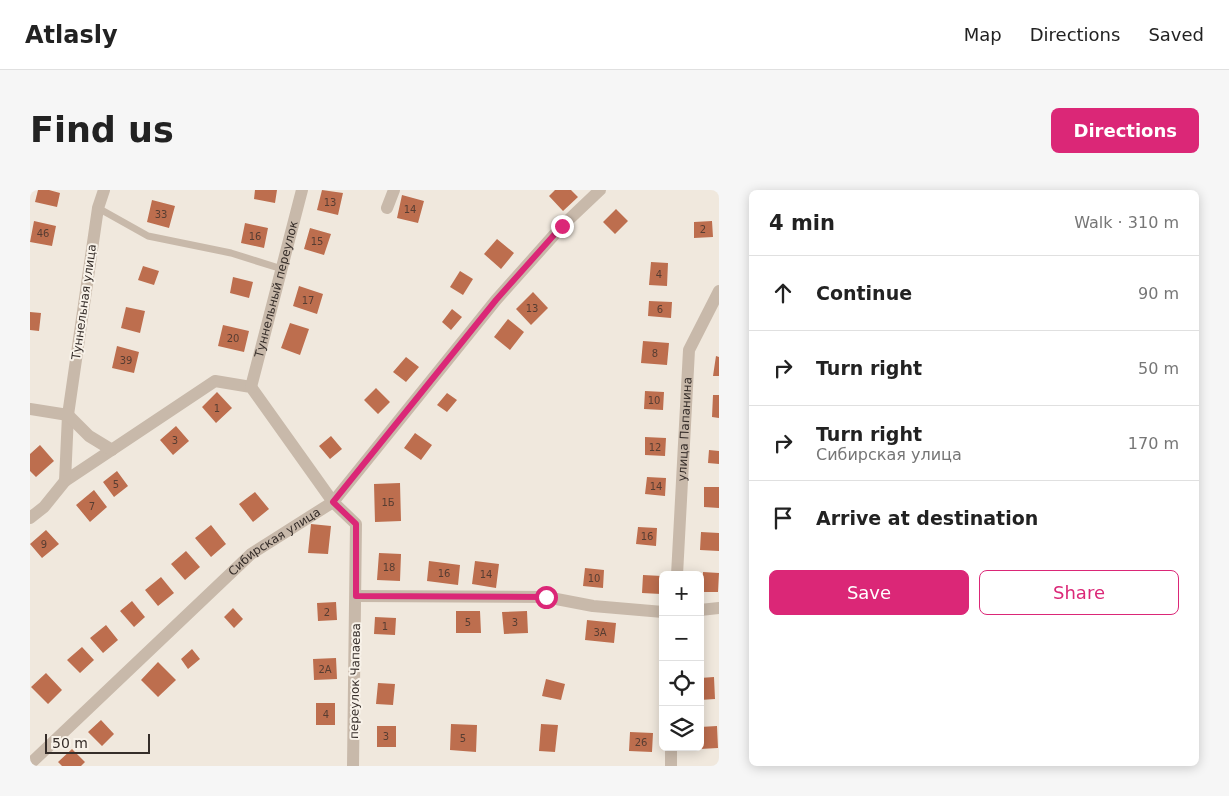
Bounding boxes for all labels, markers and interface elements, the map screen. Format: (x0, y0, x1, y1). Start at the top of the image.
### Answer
text: Atlasly (25, 21, 118, 49)
text: Map (964, 24, 1002, 45)
text: Directions (1030, 24, 1120, 45)
text: Saved (1148, 24, 1204, 45)
button: Directions (1051, 108, 1199, 153)
text: Find us (30, 110, 174, 150)
house number: 13 (324, 197, 336, 208)
house number: 14 (404, 204, 416, 215)
house number: 33 (155, 209, 167, 220)
text: 4 min (769, 211, 835, 235)
text: Walk · 310 m (1074, 213, 1179, 232)
route end (551, 215, 574, 238)
street label: Туннельный переулок (252, 219, 301, 360)
house number: 2 (700, 224, 706, 235)
house number: 46 (37, 228, 49, 239)
house number: 16 (249, 231, 261, 242)
house number: 15 (311, 236, 323, 247)
street label: Туннельная улица (69, 243, 99, 362)
house number: 4 (656, 269, 662, 280)
icon: ahead (769, 279, 797, 307)
text: Continue (816, 282, 912, 304)
text: 90 m (1138, 284, 1179, 303)
house number: 17 (302, 295, 314, 306)
house number: 13 (526, 303, 538, 314)
house number: 6 (657, 304, 663, 315)
house number: 20 (227, 333, 239, 344)
house number: 8 (652, 348, 658, 359)
icon: right (769, 354, 797, 382)
house number: 39 (120, 355, 132, 366)
text: Turn right (816, 357, 922, 379)
text: 50 m (1138, 359, 1179, 378)
street label: улица Папанина (675, 377, 695, 482)
house number: 10 (648, 395, 660, 406)
house number: 1 (214, 403, 220, 414)
text: Turn right (816, 423, 922, 445)
icon: right (769, 429, 797, 457)
text: 170 m (1128, 434, 1179, 453)
house number: 3 (172, 435, 178, 446)
house number: 12 (649, 442, 661, 453)
text: Сибирская улица (816, 445, 962, 464)
house number: 5 (113, 479, 119, 490)
house number: 14 (650, 481, 662, 492)
house number: 1Б (381, 497, 395, 508)
house number: 7 (89, 501, 95, 512)
icon: arrive (769, 504, 797, 532)
street label: Сибирская улица (225, 505, 323, 579)
text: Arrive at destination (816, 507, 1038, 529)
house number: 16 (641, 531, 653, 542)
house number: 9 (41, 539, 47, 550)
house number: 18 (383, 562, 395, 573)
house number: 16 (438, 568, 450, 579)
house number: 14 (480, 569, 492, 580)
button: Save (769, 570, 969, 615)
button: Share (979, 570, 1179, 615)
map controls (659, 571, 704, 751)
button: + (659, 571, 704, 616)
house number: 10 (588, 573, 600, 584)
route start (535, 586, 558, 609)
house number: 2 (324, 607, 330, 618)
button: − (659, 616, 704, 661)
house number: 5 (465, 617, 471, 628)
house number: 3 (512, 617, 518, 628)
house number: 1 (382, 621, 388, 632)
street label: переулок Чапаева (347, 623, 363, 739)
house number: 3А (593, 627, 607, 638)
button: locate (659, 661, 704, 706)
house number: 2А (318, 664, 332, 675)
button: layers (659, 706, 704, 751)
house number: 4 (323, 709, 329, 720)
scale bar (45, 731, 150, 754)
house number: 3 (383, 731, 389, 742)
house number: 5 (460, 733, 466, 744)
text: 50 m (52, 735, 88, 751)
house number: 26 (635, 737, 647, 748)

